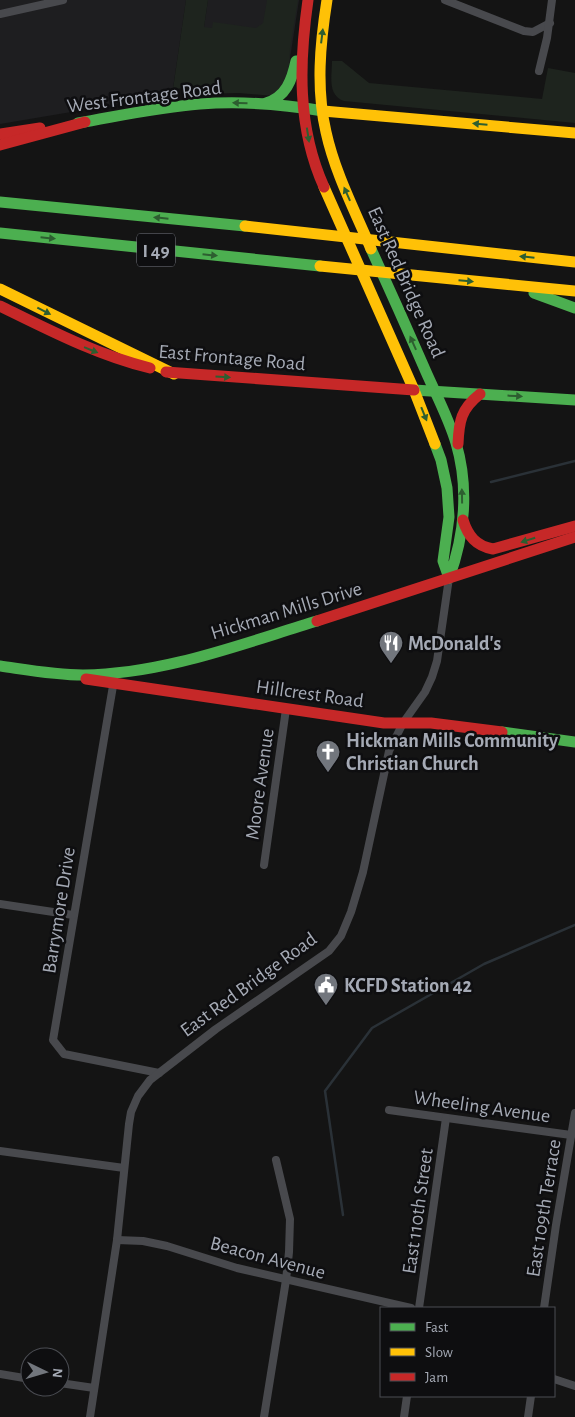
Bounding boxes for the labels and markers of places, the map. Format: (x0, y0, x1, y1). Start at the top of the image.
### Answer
restaurant icon: McDonald's (378, 630, 404, 664)
place label: McDonald's (408, 634, 501, 654)
place label: Hickman Mills Community Christian Church (346, 731, 558, 774)
church icon: Hickman Mills Community Christian Church (315, 739, 341, 773)
public building icon: KCFD Station 42 (313, 972, 339, 1006)
place label: KCFD Station 42 (344, 976, 472, 996)

